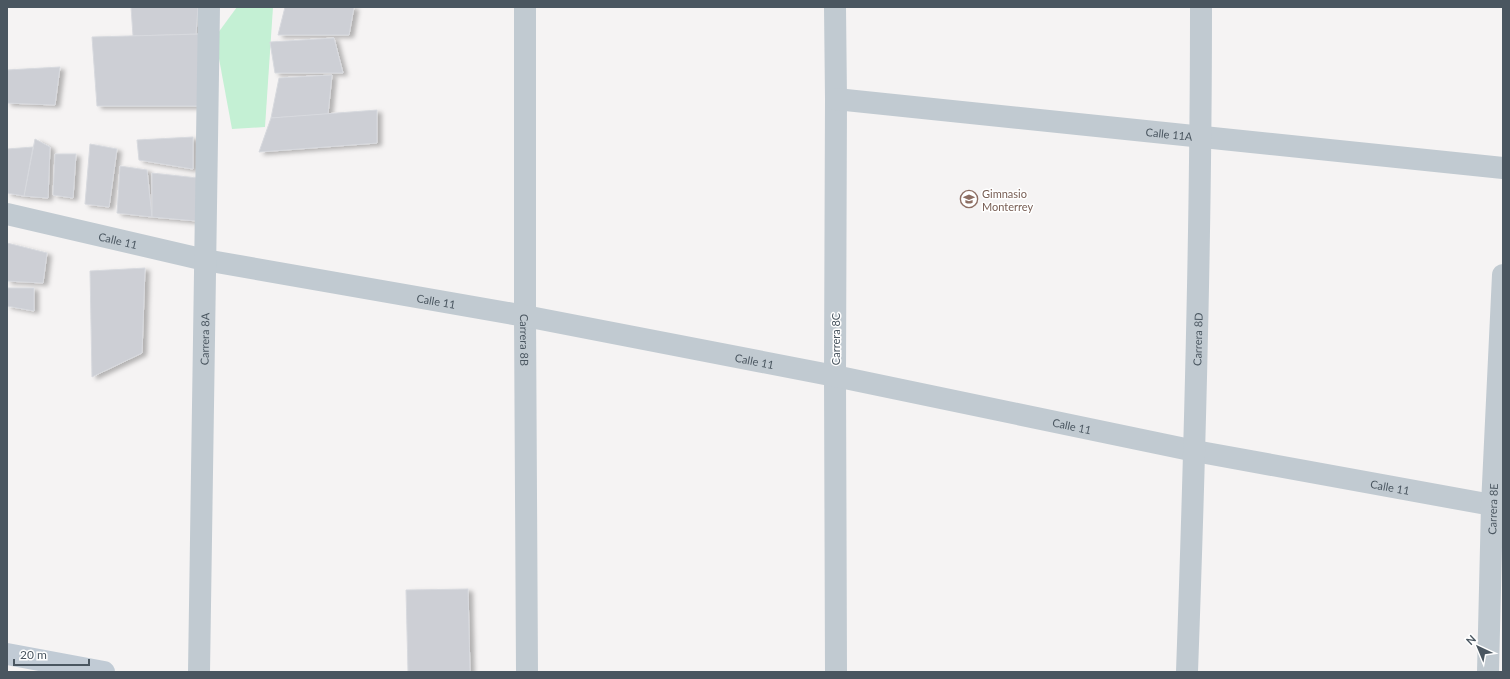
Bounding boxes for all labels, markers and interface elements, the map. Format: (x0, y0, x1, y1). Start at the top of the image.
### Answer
street label: Calle 11A (1145, 125, 1194, 142)
place label: Gimnasio Monterrey (982, 187, 1034, 213)
school or university icon: Gimnasio Monterrey (959, 189, 979, 209)
street label: Calle 11 (97, 229, 139, 251)
street label: Calle 11 (416, 291, 457, 310)
street label: Carrera 8A (197, 312, 211, 365)
street label: Carrera 8C (829, 312, 842, 365)
street label: Carrera 8D (1190, 312, 1204, 366)
street label: Carrera 8B (518, 314, 532, 366)
street label: Calle 11 (734, 350, 775, 371)
street label: Calle 11 (1051, 415, 1093, 436)
street label: Calle 11 (1370, 477, 1411, 496)
street label: Carrera 8E (1485, 483, 1500, 535)
north arrow (1458, 627, 1498, 667)
text: N (1463, 632, 1478, 647)
scale bar (14, 641, 89, 667)
text: 20 m (20, 647, 47, 662)

